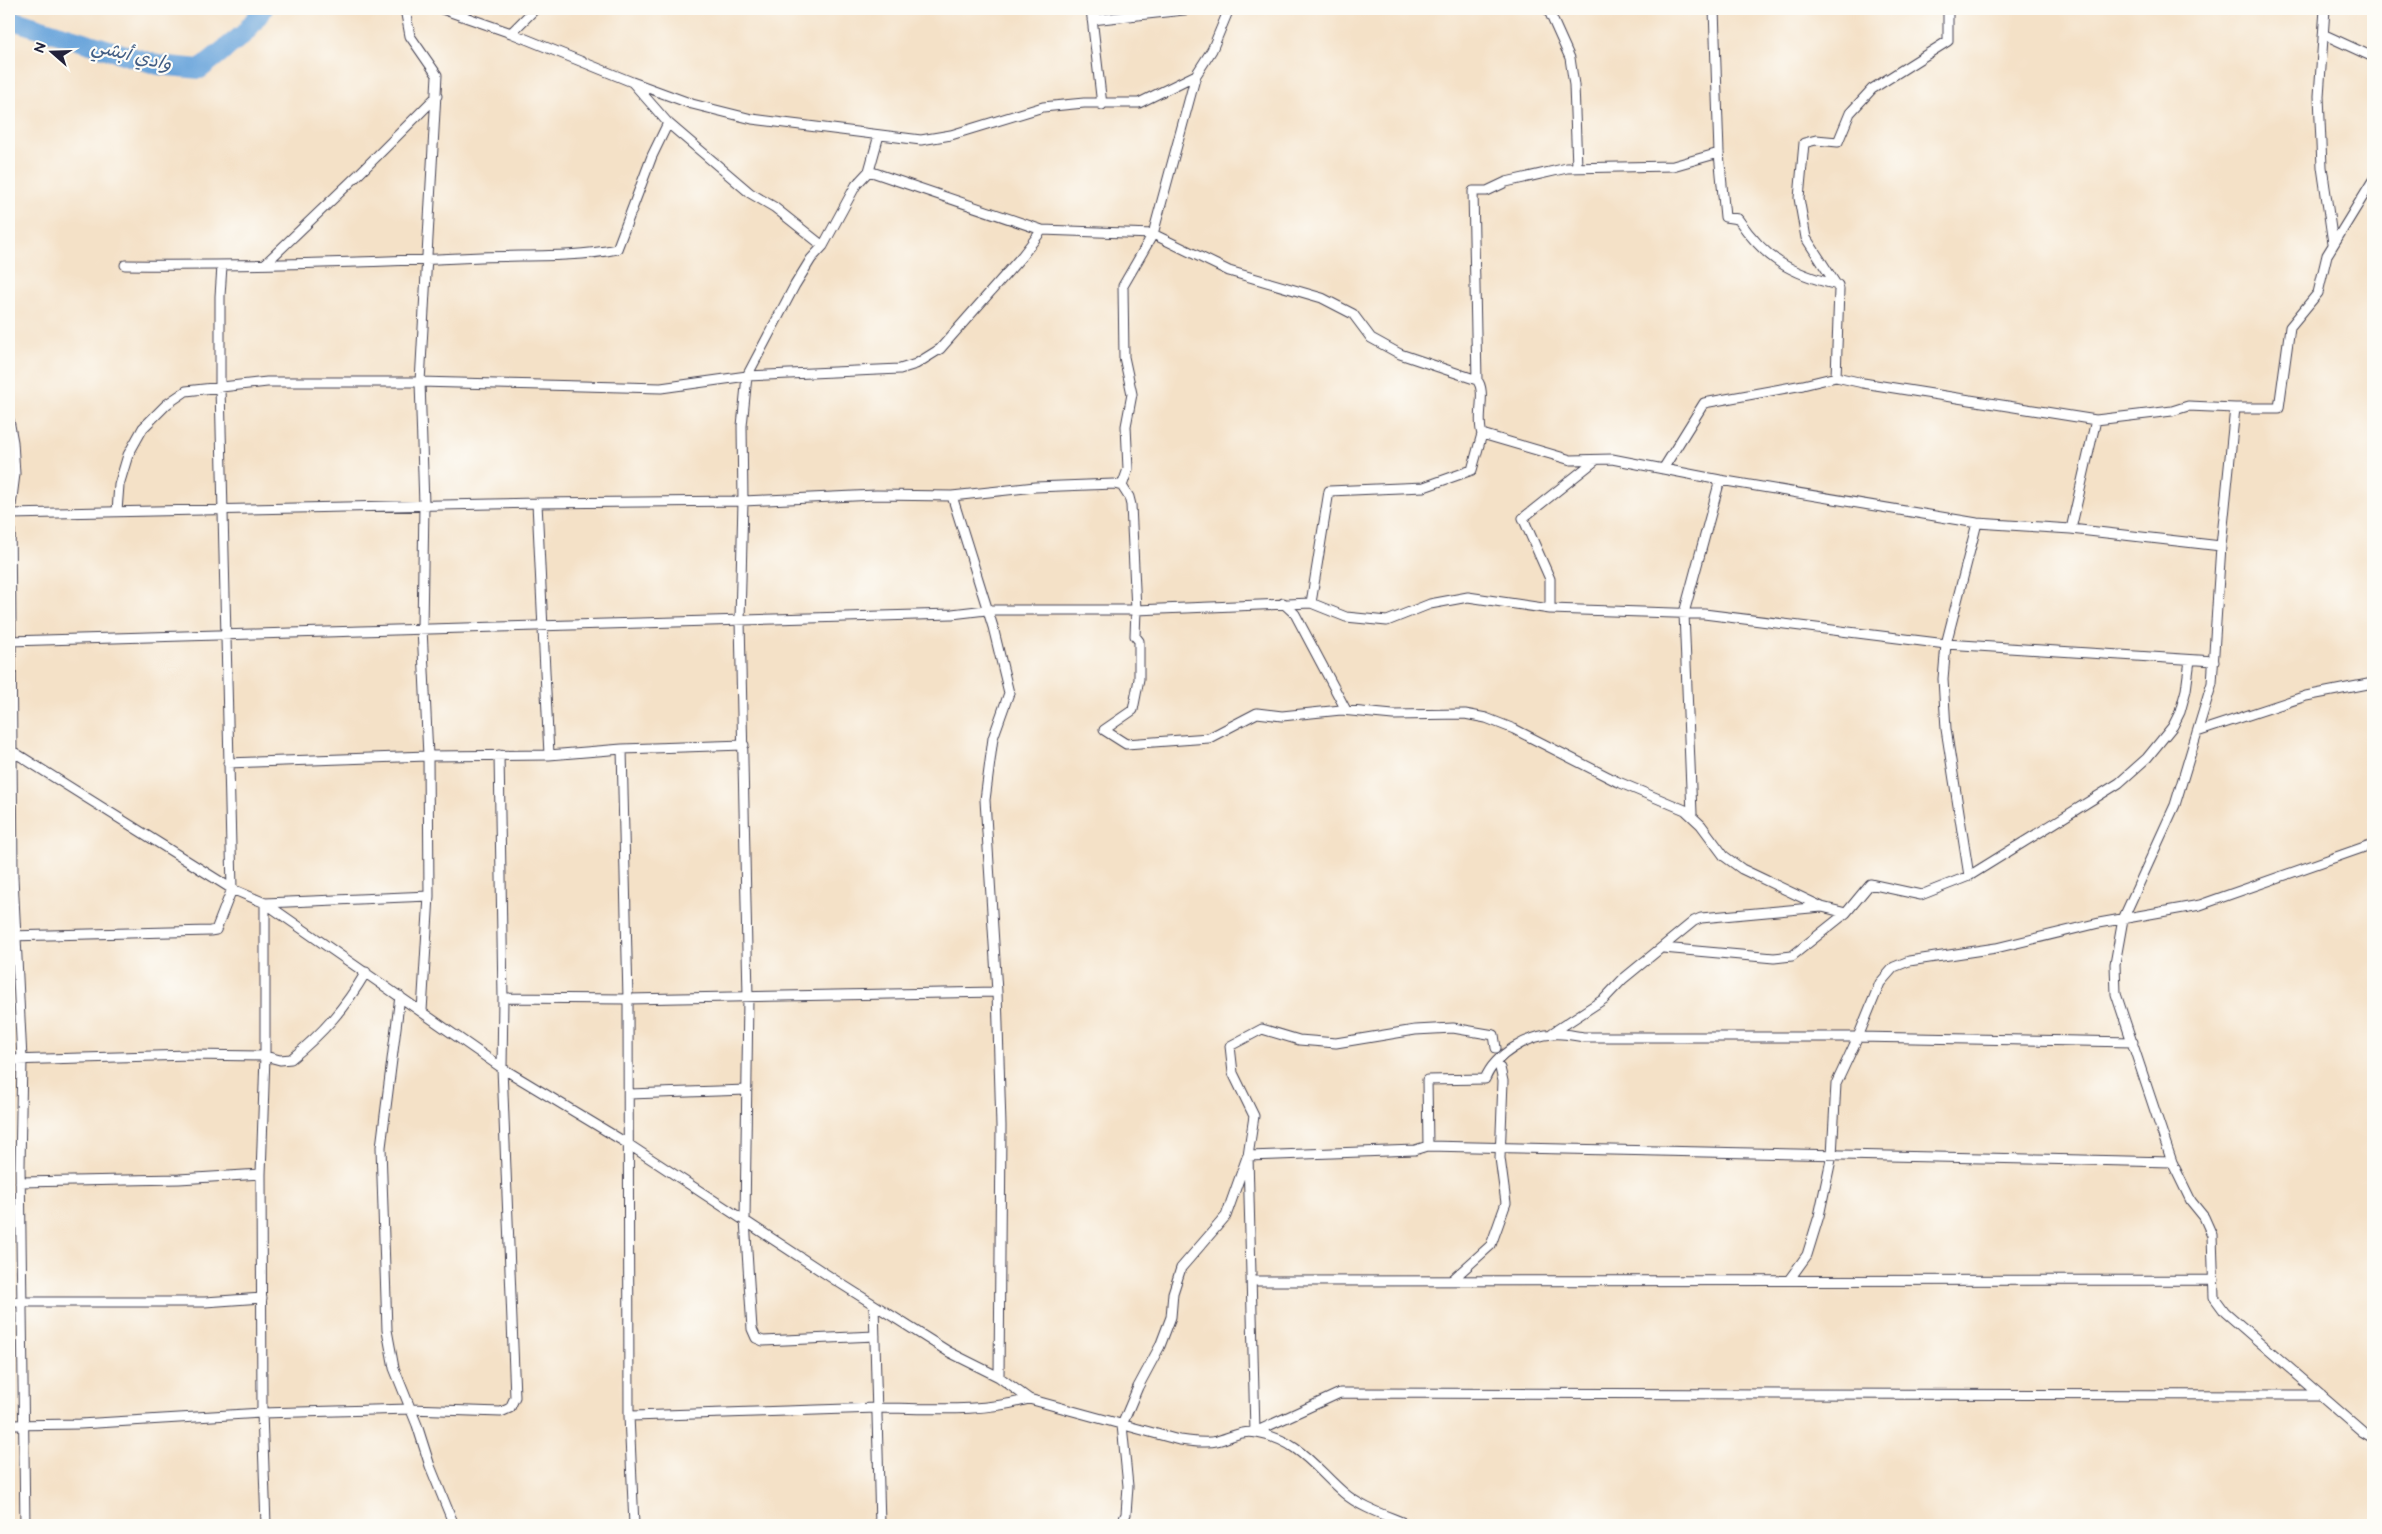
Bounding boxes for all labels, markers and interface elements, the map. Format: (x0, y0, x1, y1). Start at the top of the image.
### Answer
north arrow (28, 28, 78, 78)
water label: وادي أبشي (88, 34, 174, 80)
text: N (30, 40, 50, 56)

